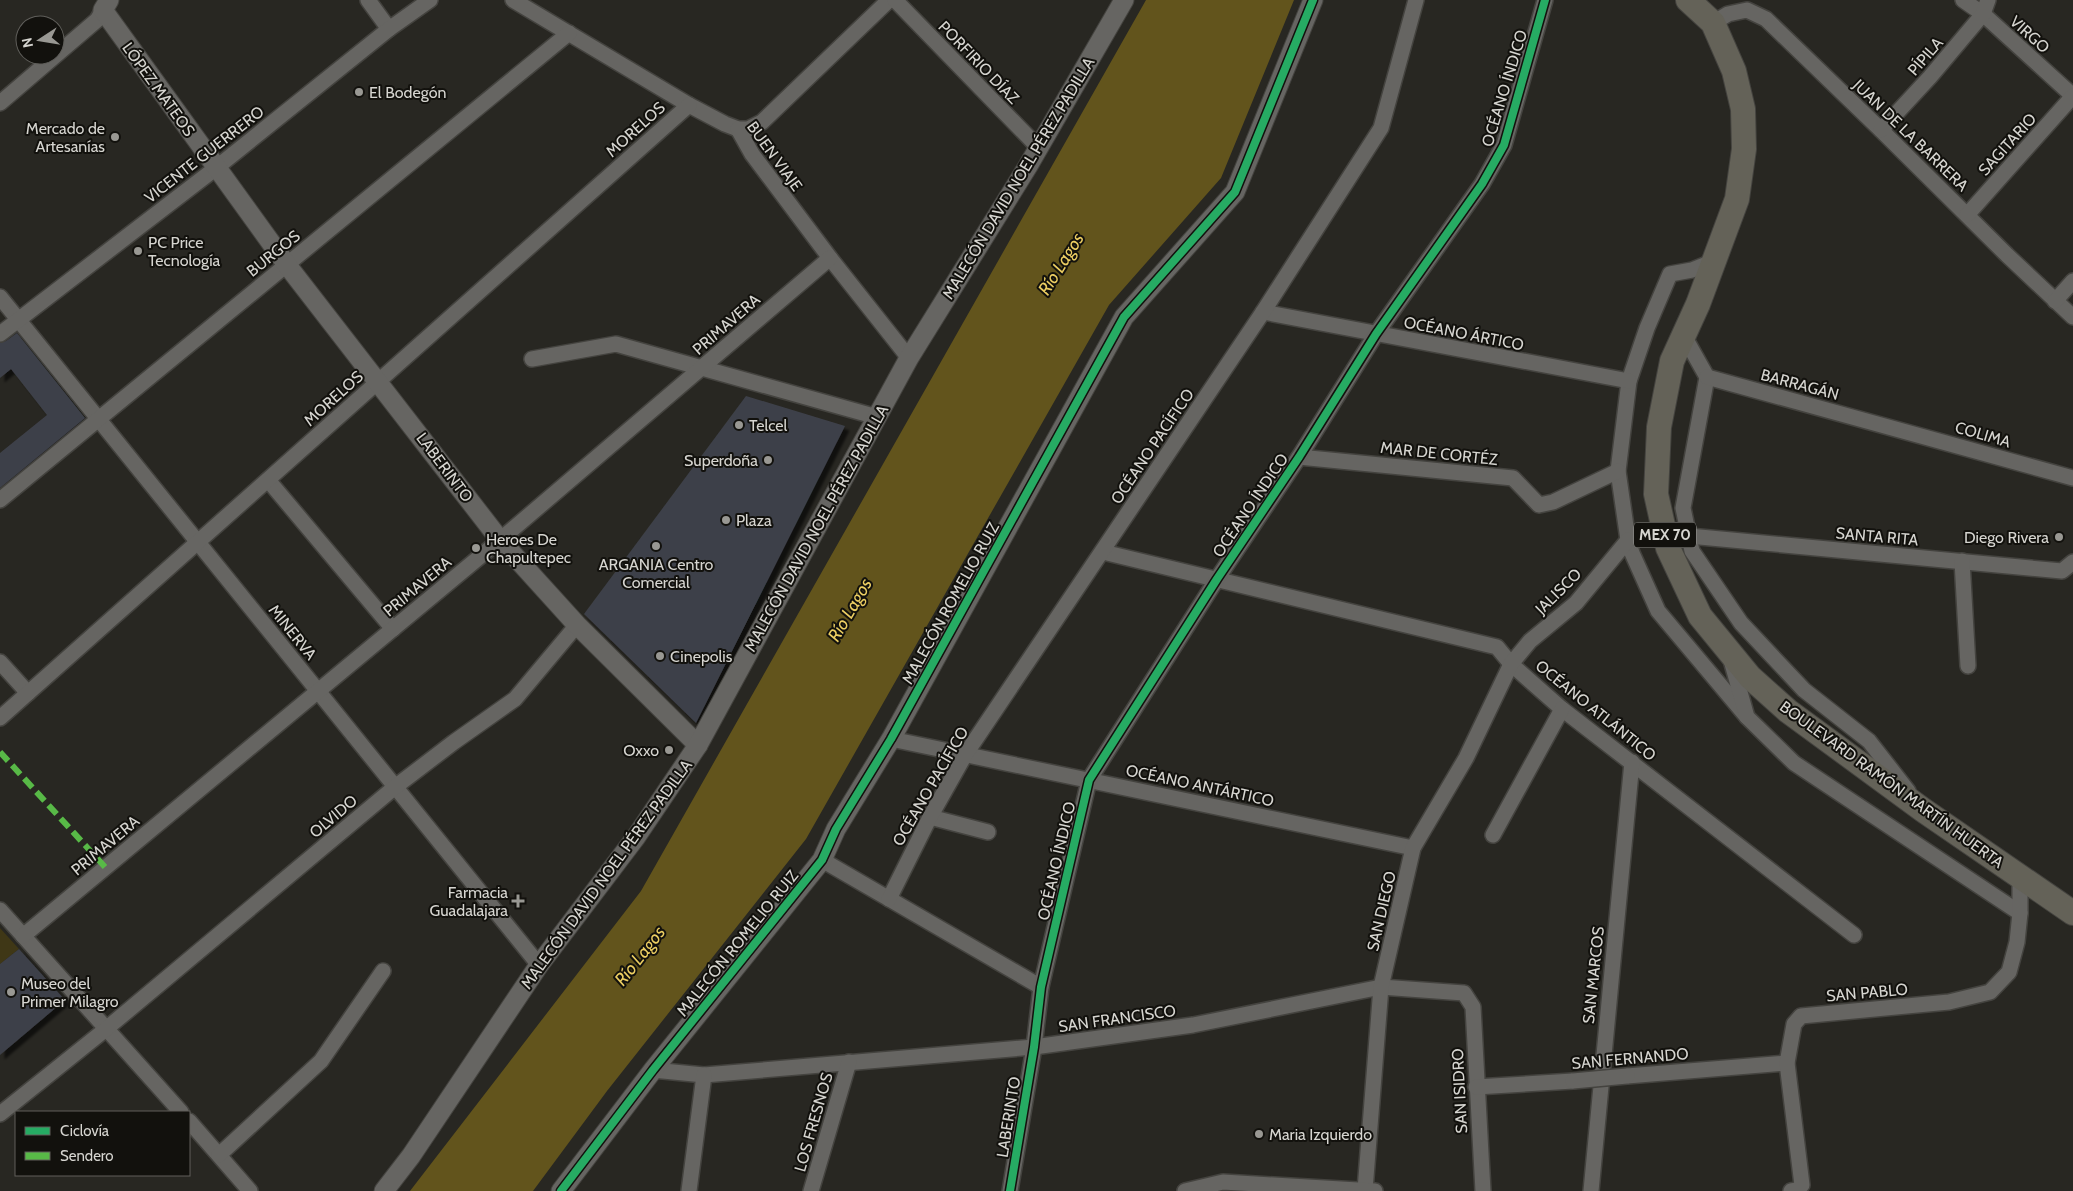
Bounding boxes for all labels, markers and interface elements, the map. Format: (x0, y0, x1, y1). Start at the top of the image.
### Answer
street label: VIRGO (2006, 12, 2053, 57)
north arrow (15, 15, 65, 65)
street label: PORFIRIO DÍAZ (934, 17, 1023, 108)
street label: OCÉANO ÍNDICO (1478, 27, 1531, 149)
street label: PÍPILA (1904, 33, 1947, 79)
text: N (17, 36, 37, 49)
street label: LÓPEZ MATEOS (118, 39, 199, 140)
street label: MALECÓN DAVID NOEL PÉREZ PADILLA (938, 54, 1098, 303)
street label: JUAN DE LA BARRERA (1848, 75, 1972, 195)
place label: El Bodegón (369, 83, 446, 102)
marker: El Bodegón (353, 86, 365, 98)
street label: MORELOS (602, 98, 669, 161)
street label: VICENTE GUERRERO (141, 102, 268, 207)
street label: SAGITARIO (1974, 109, 2040, 179)
street label: BUEN VIAJE (743, 118, 806, 195)
place label: Mercado de Artesanías (26, 119, 105, 156)
marker: Mercado de Artesanías (109, 131, 121, 143)
street label: BURGOS (243, 226, 304, 281)
water label: Río Lagos (1033, 229, 1089, 299)
place label: PC Price Tecnología (148, 233, 221, 270)
marker: PC Price Tecnología (132, 245, 144, 257)
street label: PRIMAVERA (689, 290, 764, 359)
street label: OCÉANO ÁRTICO (1402, 313, 1526, 354)
street label: BARRAGÁN (1759, 365, 1841, 404)
street label: MORELOS (300, 367, 367, 430)
street label: OCÉANO PACÍFICO (1107, 385, 1198, 507)
street label: MALECÓN DAVID NOEL PÉREZ PADILLA (741, 402, 892, 655)
place label: Telcel (749, 416, 787, 435)
street label: COLIMA (1953, 418, 2013, 451)
marker: Telcel (733, 419, 745, 431)
street label: LABERINTO (412, 429, 477, 506)
street label: MAR DE CORTÉZ (1379, 438, 1499, 469)
street label: OCÉANO ÍNDICO (1209, 450, 1292, 561)
place label: Superdoña (684, 451, 758, 470)
marker: Superdoña (762, 454, 774, 466)
place label: Plaza (736, 511, 772, 530)
marker: Plaza (720, 514, 732, 526)
street label: MALECÓN ROMELIO RUIZ (898, 519, 1003, 688)
road number: MEX 70 (1634, 522, 1696, 548)
street label: SANTA RITA (1835, 523, 1919, 550)
place label: Diego Rivera (1964, 528, 2049, 547)
place label: Heroes De Chapultepec (486, 530, 571, 567)
marker: Diego Rivera (2053, 531, 2065, 543)
marker: ARGANIA Centro Comercial (650, 540, 662, 552)
marker: Heroes De Chapultepec (470, 542, 482, 554)
street label: PRIMAVERA (379, 552, 455, 620)
place label: ARGANIA Centro Comercial (599, 555, 713, 592)
street label: JALISCO (1531, 564, 1585, 619)
water label: Río Lagos (823, 574, 877, 646)
street label: MINERVA (265, 601, 321, 664)
place label: Cinepolis (670, 647, 733, 666)
marker: Cinepolis (654, 650, 666, 662)
street label: OCÉANO ATLÁNTICO (1532, 656, 1660, 765)
street label: BOULEVARD RAMÓN MARTÍN HUERTA (1776, 697, 2007, 872)
street label: OCÉANO PACÍFICO (889, 723, 972, 849)
place label: Oxxo (623, 741, 659, 760)
marker: Oxxo (663, 744, 675, 756)
street label: MALECÓN DAVID NOEL PÉREZ PADILLA (517, 756, 696, 993)
street label: OCÉANO ANTÁRTICO (1124, 761, 1276, 810)
street label: OLVIDO (306, 791, 361, 842)
street label: OCÉANO ÍNDICO (1034, 800, 1079, 922)
street label: PRIMAVERA (67, 811, 143, 879)
street label: MALECÓN ROMELIO RUIZ (673, 866, 802, 1020)
street label: SAN DIEGO (1363, 869, 1400, 953)
place label: Farmacia Guadalajara (430, 883, 508, 920)
marker: Farmacia Guadalajara (512, 895, 524, 907)
water label: Río Lagos (610, 922, 670, 990)
street label: SAN MARCOS (1579, 925, 1608, 1025)
place label: Museo del Primer Milagro (21, 974, 119, 1011)
street label: SAN PABLO (1825, 979, 1909, 1006)
marker: Museo del Primer Milagro (5, 986, 17, 998)
street label: SAN FRANCISCO (1057, 1001, 1177, 1036)
street label: SAN FERNANDO (1571, 1044, 1689, 1073)
street label: SAN ISIDRO (1448, 1048, 1471, 1134)
street label: LOS FRESNOS (790, 1070, 837, 1174)
street label: LABERINTO (993, 1075, 1024, 1159)
legend (15, 1111, 190, 1176)
text: Ciclovía (60, 1122, 110, 1140)
place label: Maria Izquierdo (1269, 1125, 1372, 1144)
marker: Maria Izquierdo (1253, 1128, 1265, 1140)
text: Sendero (60, 1147, 114, 1165)

